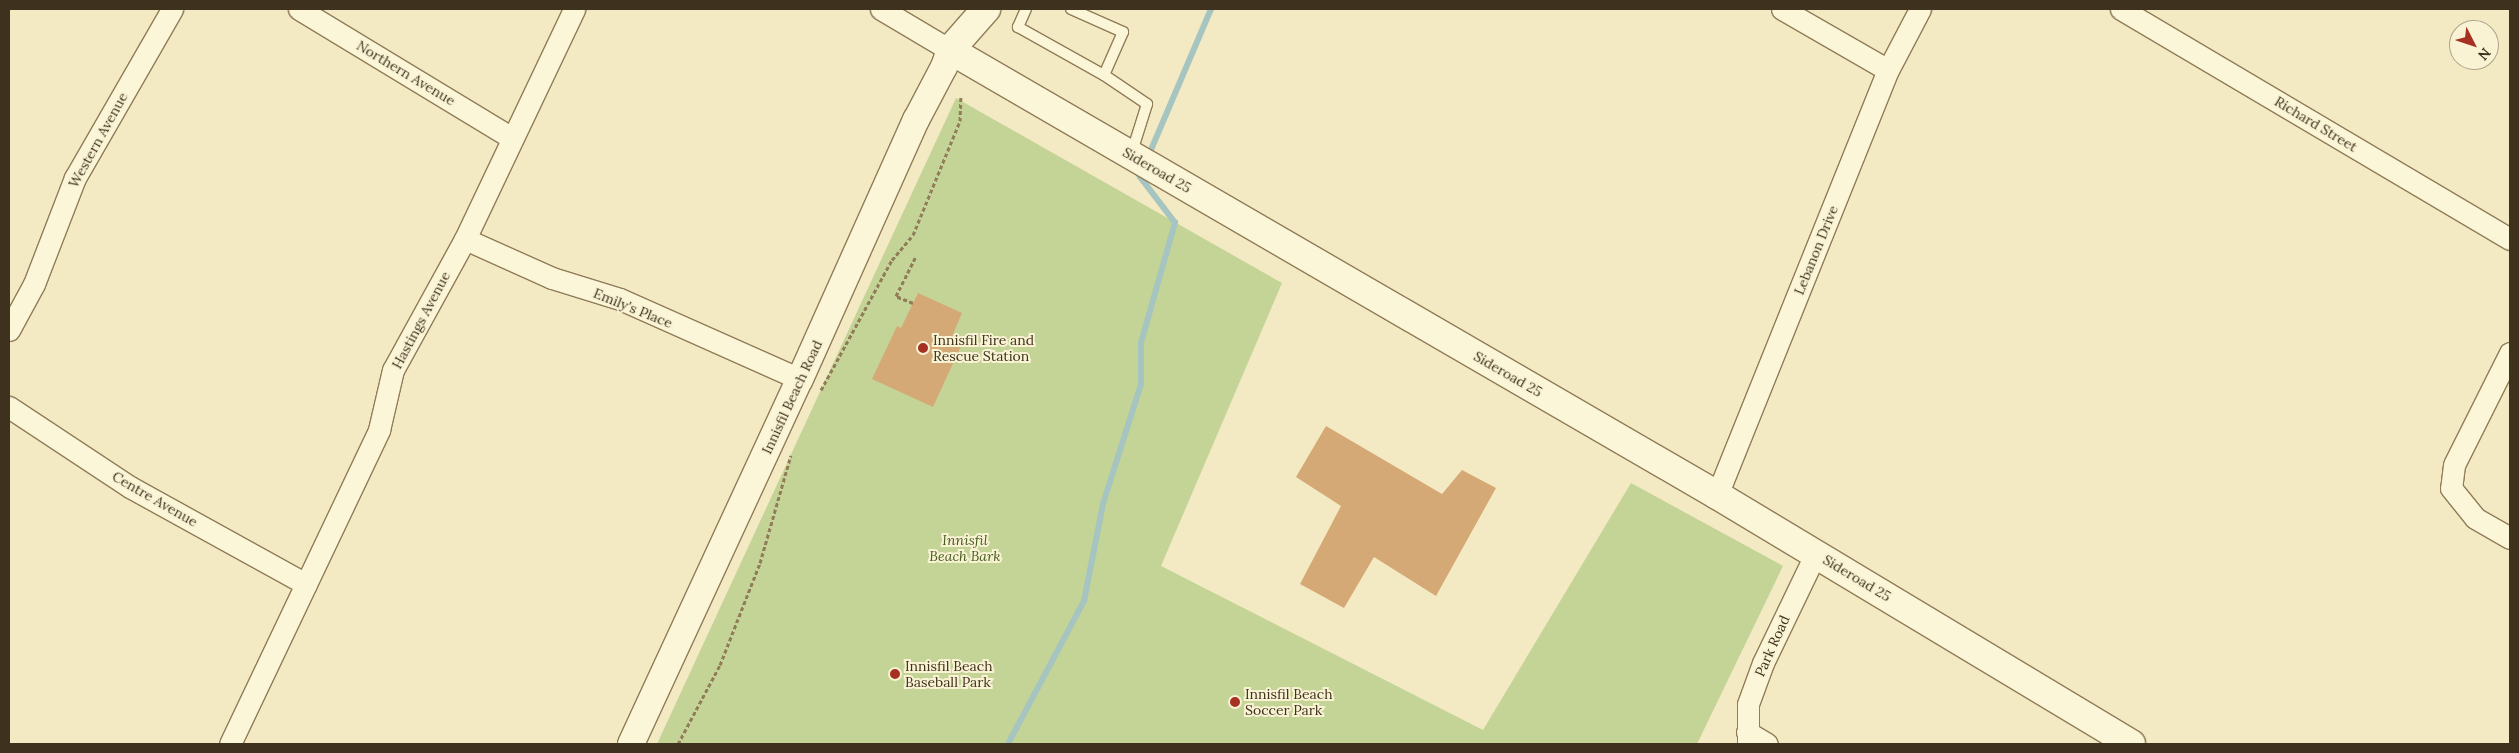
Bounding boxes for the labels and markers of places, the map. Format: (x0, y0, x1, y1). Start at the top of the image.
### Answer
place label: Innisfil Fire and Rescue Station (933, 332, 1034, 364)
marker: Innisfil Fire and Rescue Station (917, 342, 929, 354)
place label: Innisfil Beach Baseball Park (905, 658, 993, 690)
marker: Innisfil Beach Baseball Park (889, 668, 901, 680)
place label: Innisfil Beach Soccer Park (1245, 686, 1333, 719)
marker: Innisfil Beach Soccer Park (1229, 696, 1241, 708)

